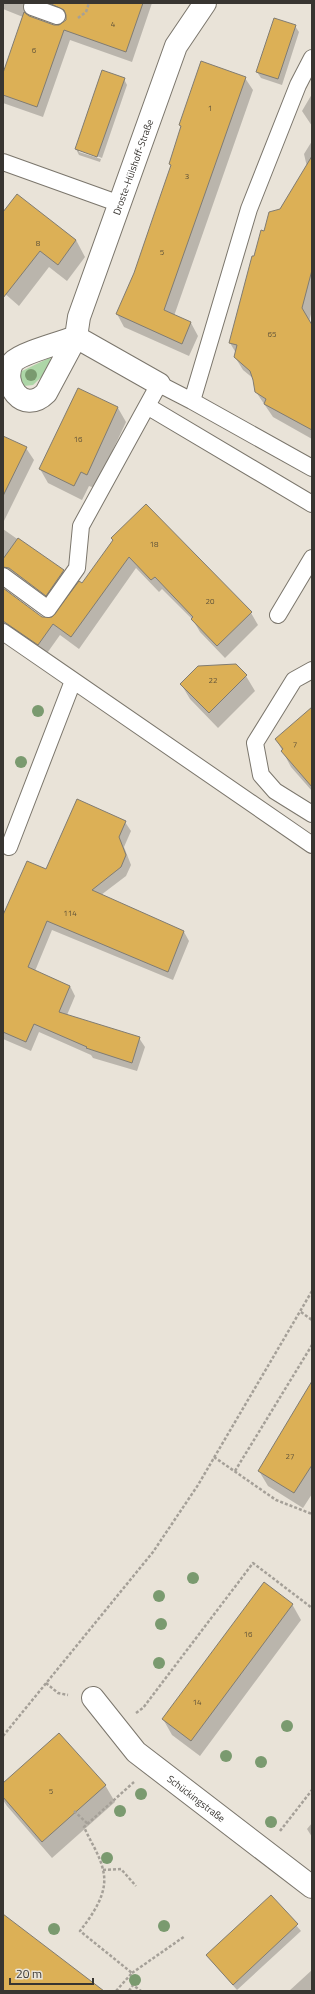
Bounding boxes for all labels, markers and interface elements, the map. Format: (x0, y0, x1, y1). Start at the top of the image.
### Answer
house number: 4 (111, 18, 116, 30)
house number: 6 (32, 44, 37, 56)
house number: 1 (208, 102, 212, 114)
street label: Droste-Hülshoff-Straße (109, 117, 157, 217)
house number: 3 (185, 170, 189, 182)
house number: 8 (36, 237, 41, 249)
house number: 5 (160, 246, 165, 258)
house number: 65 (268, 328, 277, 340)
house number: 16 (74, 433, 83, 445)
house number: 18 (150, 538, 159, 550)
house number: 20 (206, 595, 215, 607)
house number: 22 (209, 674, 217, 686)
house number: 7 (293, 738, 297, 750)
house number: 114 (63, 907, 77, 919)
house number: 27 (286, 1450, 294, 1462)
house number: 16 (244, 1628, 253, 1640)
house number: 14 (193, 1696, 202, 1708)
street label: Schückingstraße (164, 1771, 228, 1826)
house number: 5 (49, 1785, 54, 1797)
scale bar (10, 1960, 93, 1986)
text: 20 m (16, 1964, 42, 1983)

